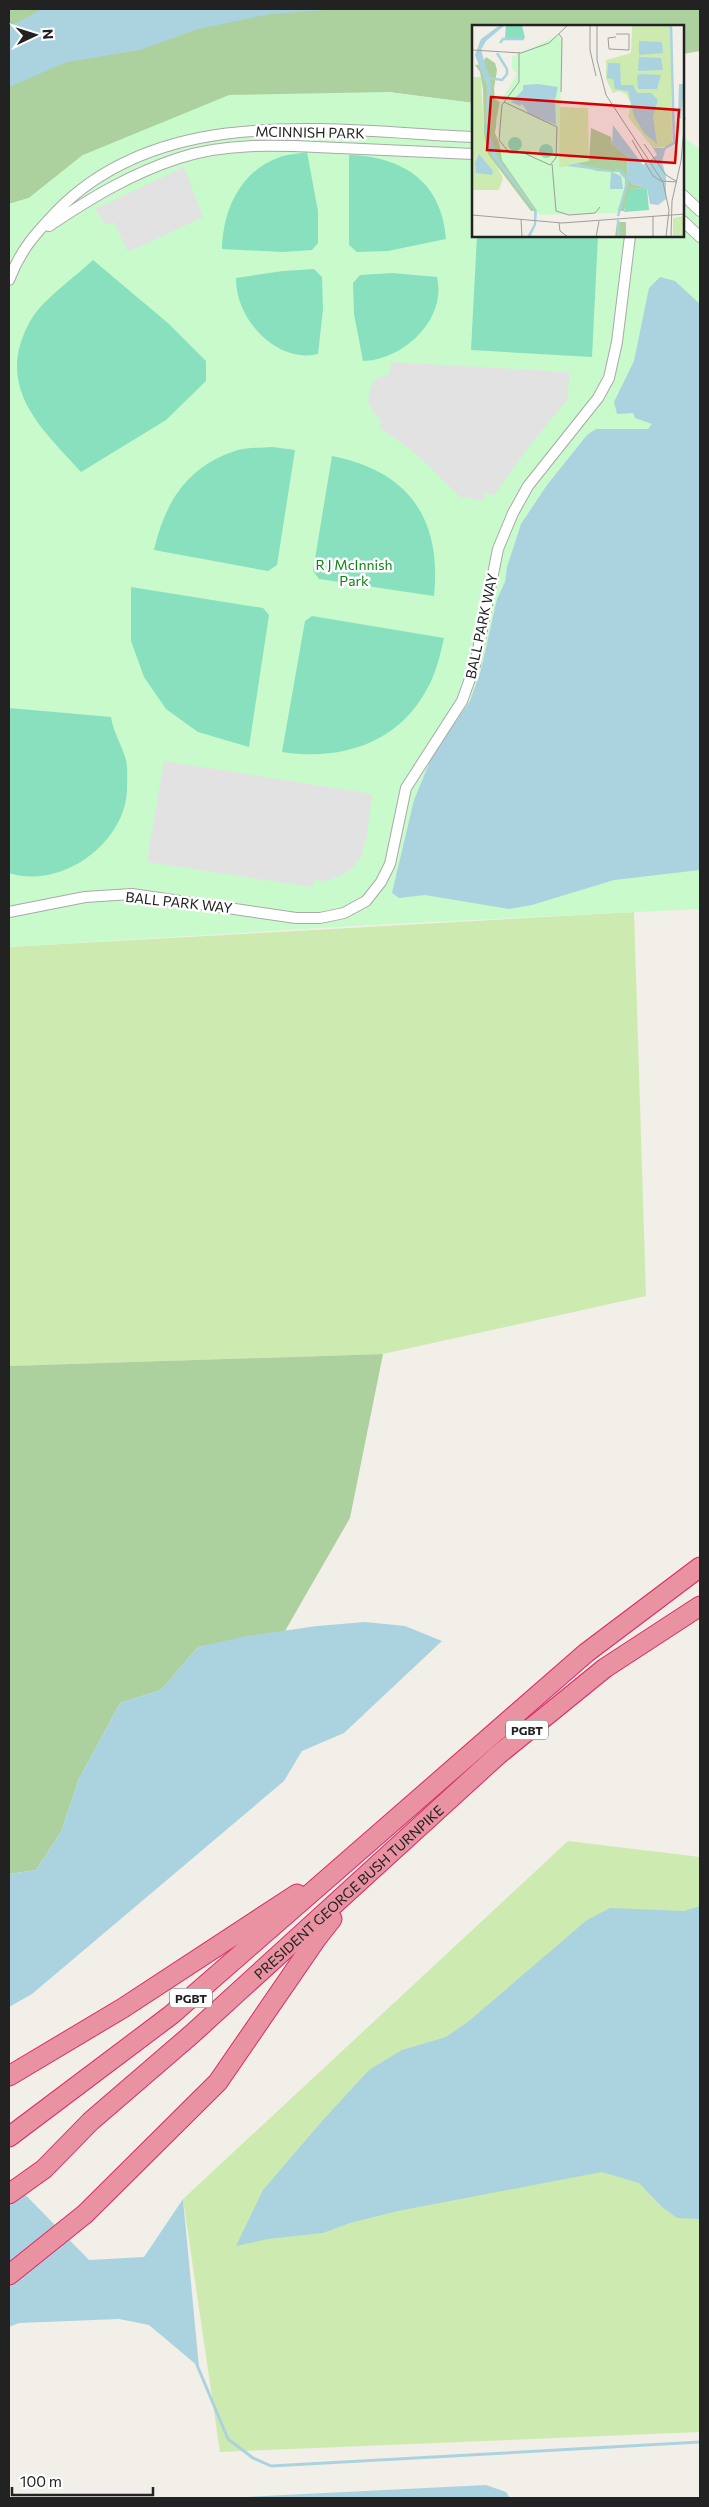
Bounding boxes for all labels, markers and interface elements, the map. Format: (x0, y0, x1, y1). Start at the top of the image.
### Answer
north arrow (10, 10, 60, 60)
inset map (472, 25, 684, 238)
text: N (40, 28, 57, 40)
street label: MCINNISH PARK (255, 123, 365, 141)
park label: R J McInnish Park (315, 556, 393, 589)
street label: BALL PARK WAY (462, 572, 500, 680)
street label: BALL PARK WAY (125, 888, 233, 916)
road number: PGBT (506, 1720, 548, 1740)
street label: PRESIDENT GEORGE BUSH TURNPIKE (250, 1801, 446, 1982)
road number: PGBT (170, 1989, 212, 2008)
scale bar (12, 2464, 154, 2496)
text: 100 m (20, 2472, 62, 2490)

